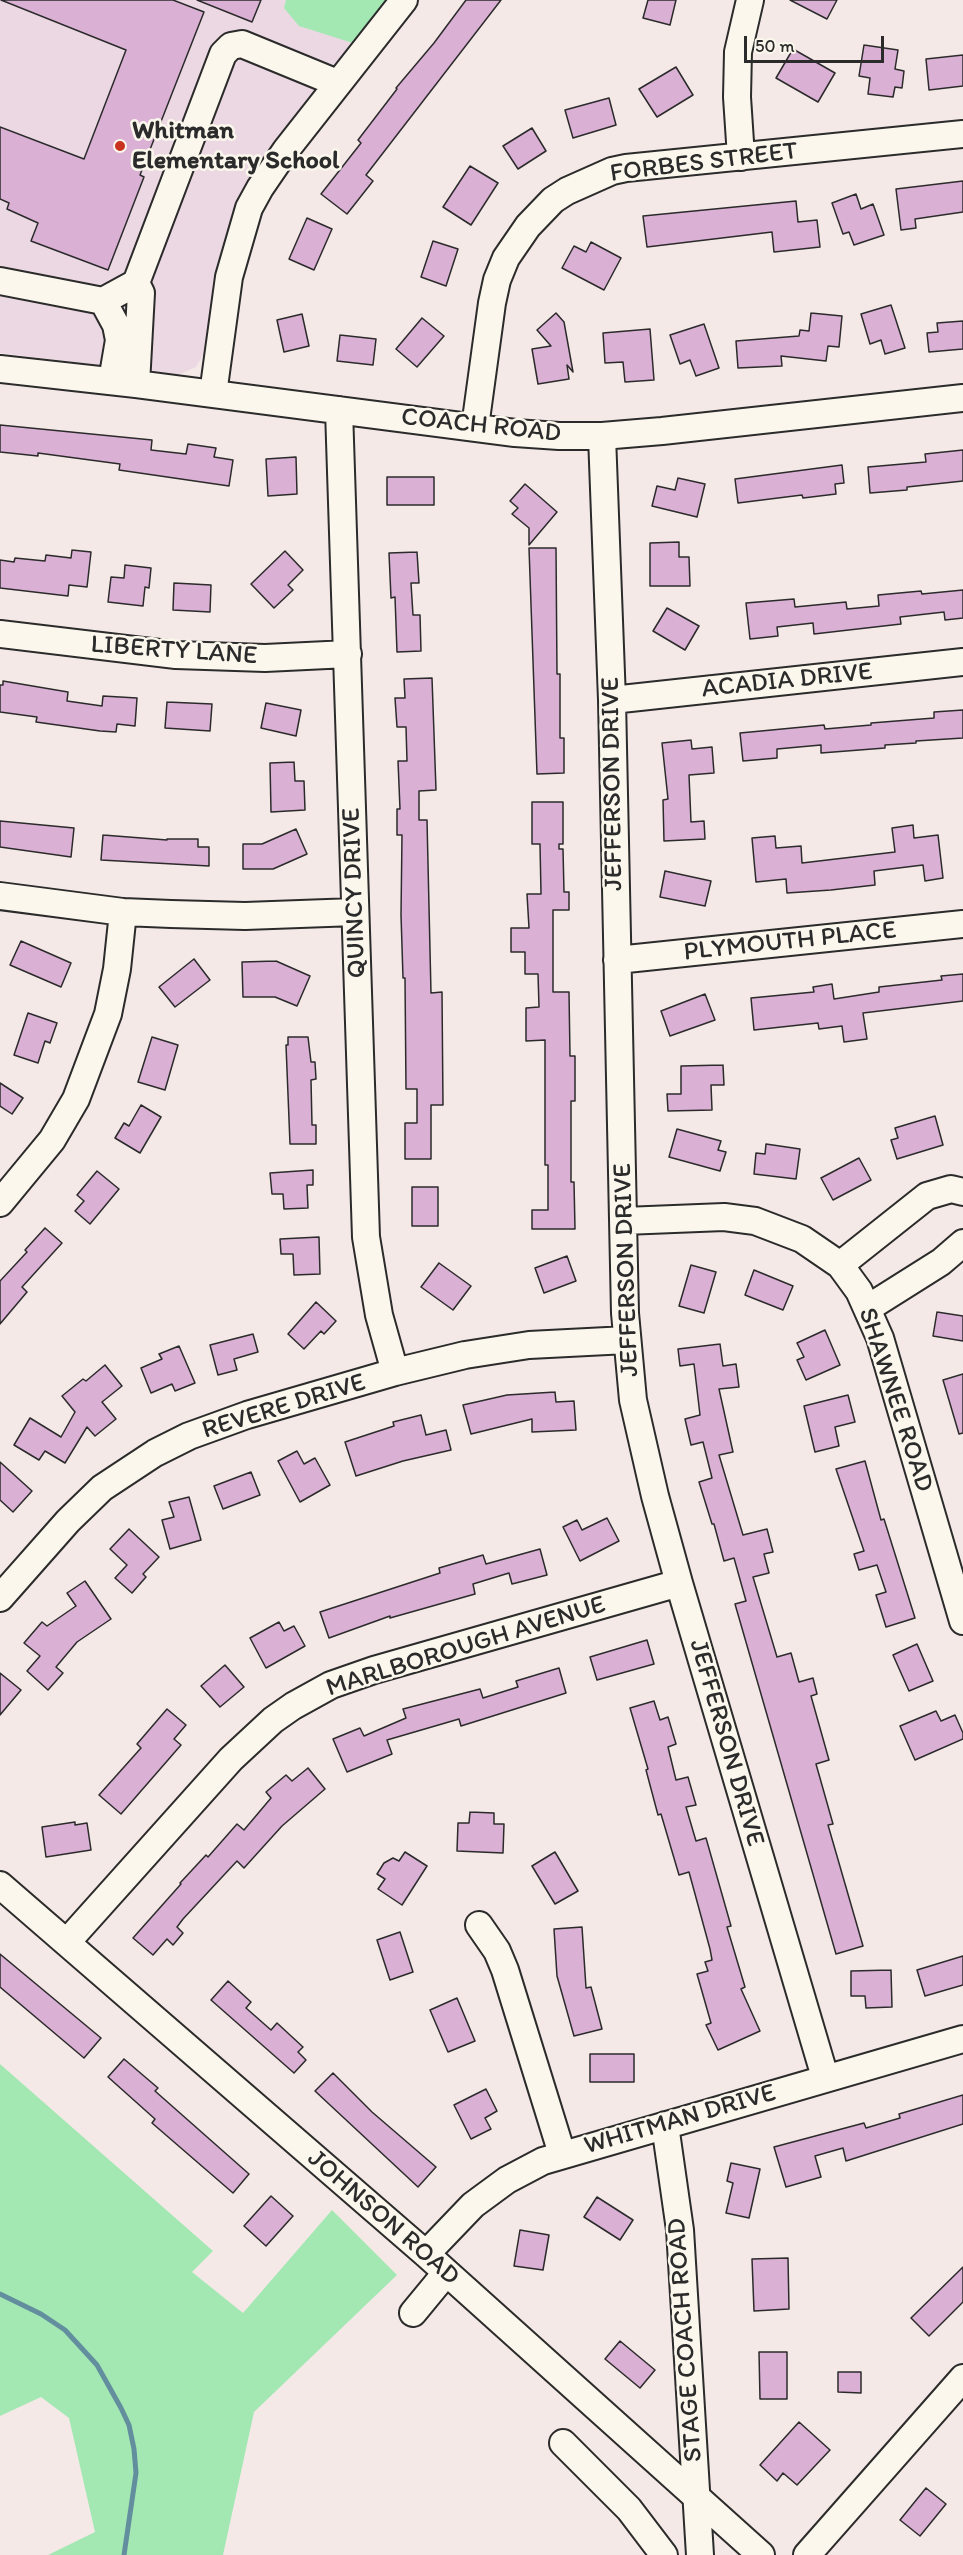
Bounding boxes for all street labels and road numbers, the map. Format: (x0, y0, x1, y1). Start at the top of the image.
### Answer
street label: FORBES STREET (608, 136, 800, 190)
street label: COACH ROAD (400, 402, 562, 450)
street label: LIBERTY LANE (90, 630, 258, 672)
street label: ACADIA DRIVE (700, 657, 874, 705)
street label: JEFFERSON DRIVE (596, 677, 630, 891)
street label: QUINCY DRIVE (336, 807, 374, 979)
street label: PLYMOUTH PLACE (682, 915, 898, 969)
street label: JEFFERSON DRIVE (608, 1163, 646, 1377)
street label: SHAWNEE ROAD (851, 1304, 939, 1496)
street label: REVERE DRIVE (199, 1367, 369, 1447)
street label: MARLBOROUGH AVENUE (323, 1590, 609, 1704)
street label: JEFFERSON DRIVE (682, 1636, 770, 1850)
street label: WHITMAN DRIVE (581, 2078, 779, 2162)
street label: JOHNSON ROAD (300, 2143, 466, 2293)
street label: STAGE COACH ROAD (662, 2217, 710, 2463)

